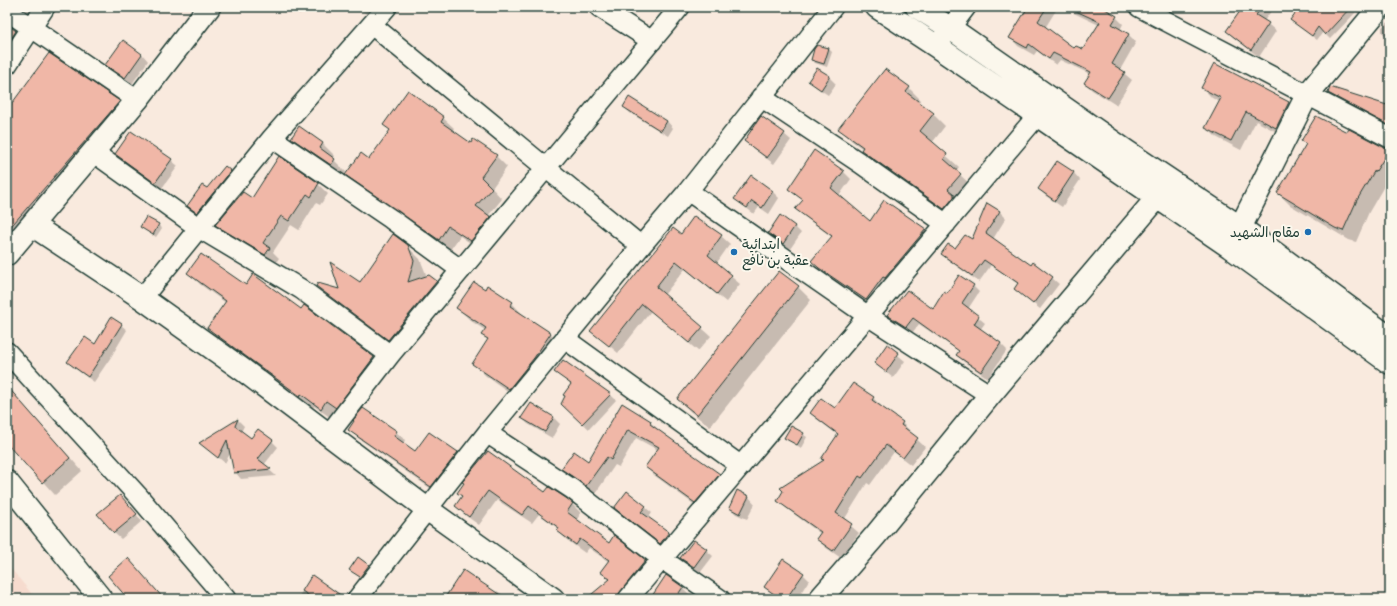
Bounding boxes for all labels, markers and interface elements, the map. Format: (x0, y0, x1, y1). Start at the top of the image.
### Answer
place label: مقام الشهيد (1230, 224, 1300, 244)
marker: مقام الشهيد (1303, 227, 1313, 237)
place label: ابتدائية عقبة بن نافع (742, 236, 809, 272)
marker: ابتدائية عقبة بن نافع (729, 247, 739, 257)

